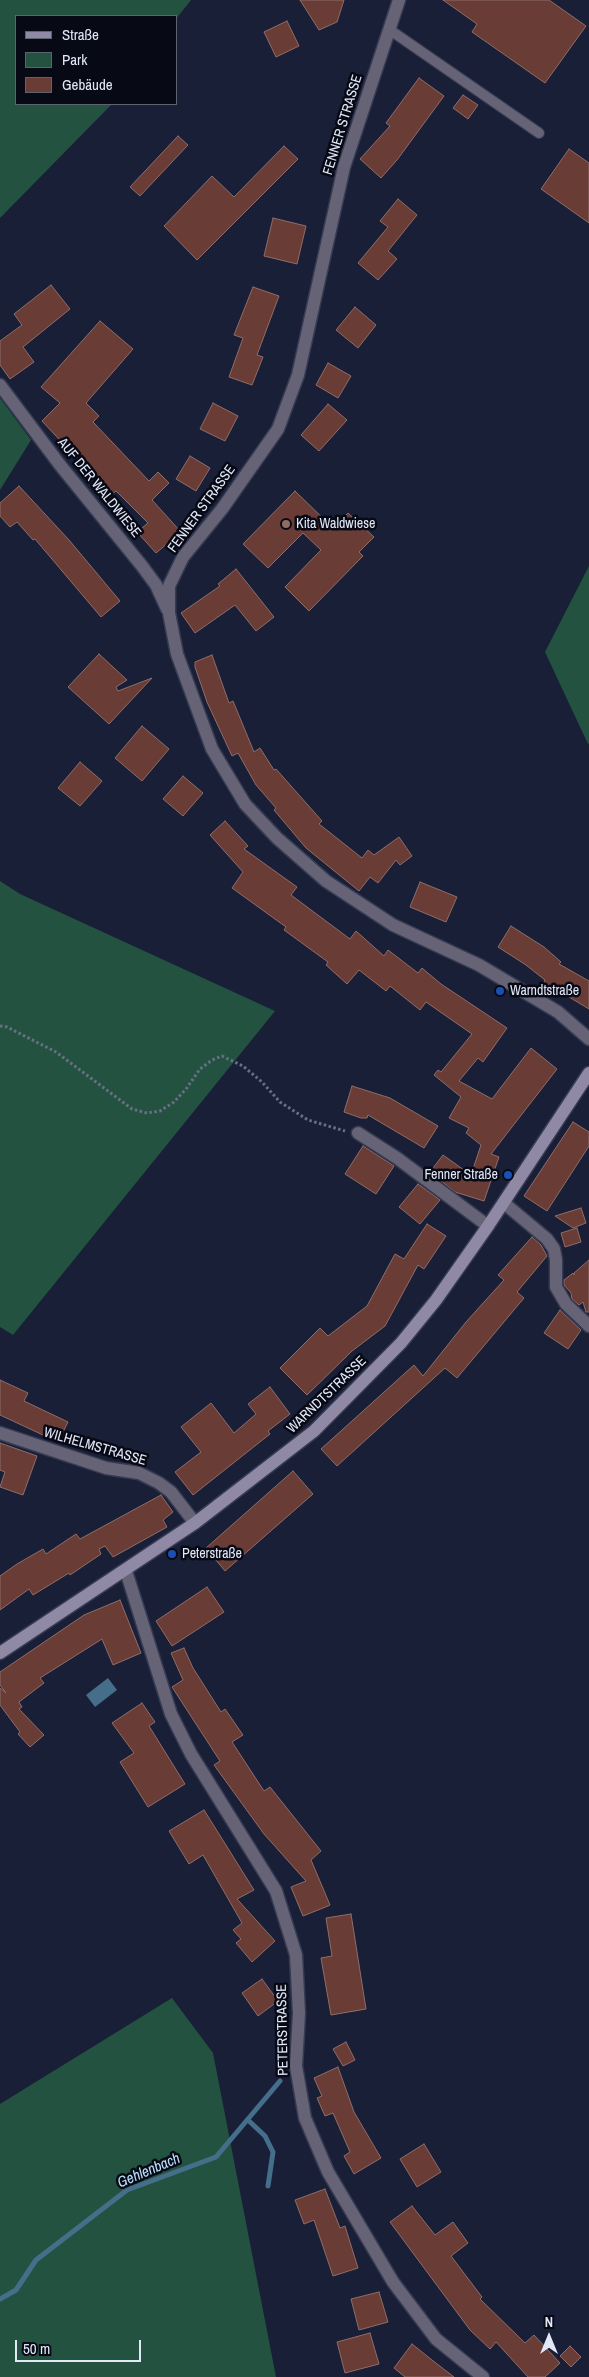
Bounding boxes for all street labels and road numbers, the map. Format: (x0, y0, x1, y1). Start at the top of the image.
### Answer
street label: FENNER STRASSE (320, 73, 366, 177)
street label: AUF DER WALDWIESE (54, 435, 144, 541)
street label: FENNER STRASSE (165, 462, 239, 556)
street label: WARNDTSTRASSE (284, 1353, 370, 1437)
street label: WILHELMSTRASSE (42, 1424, 148, 1470)
street label: PETERSTRASSE (274, 1984, 292, 2076)

